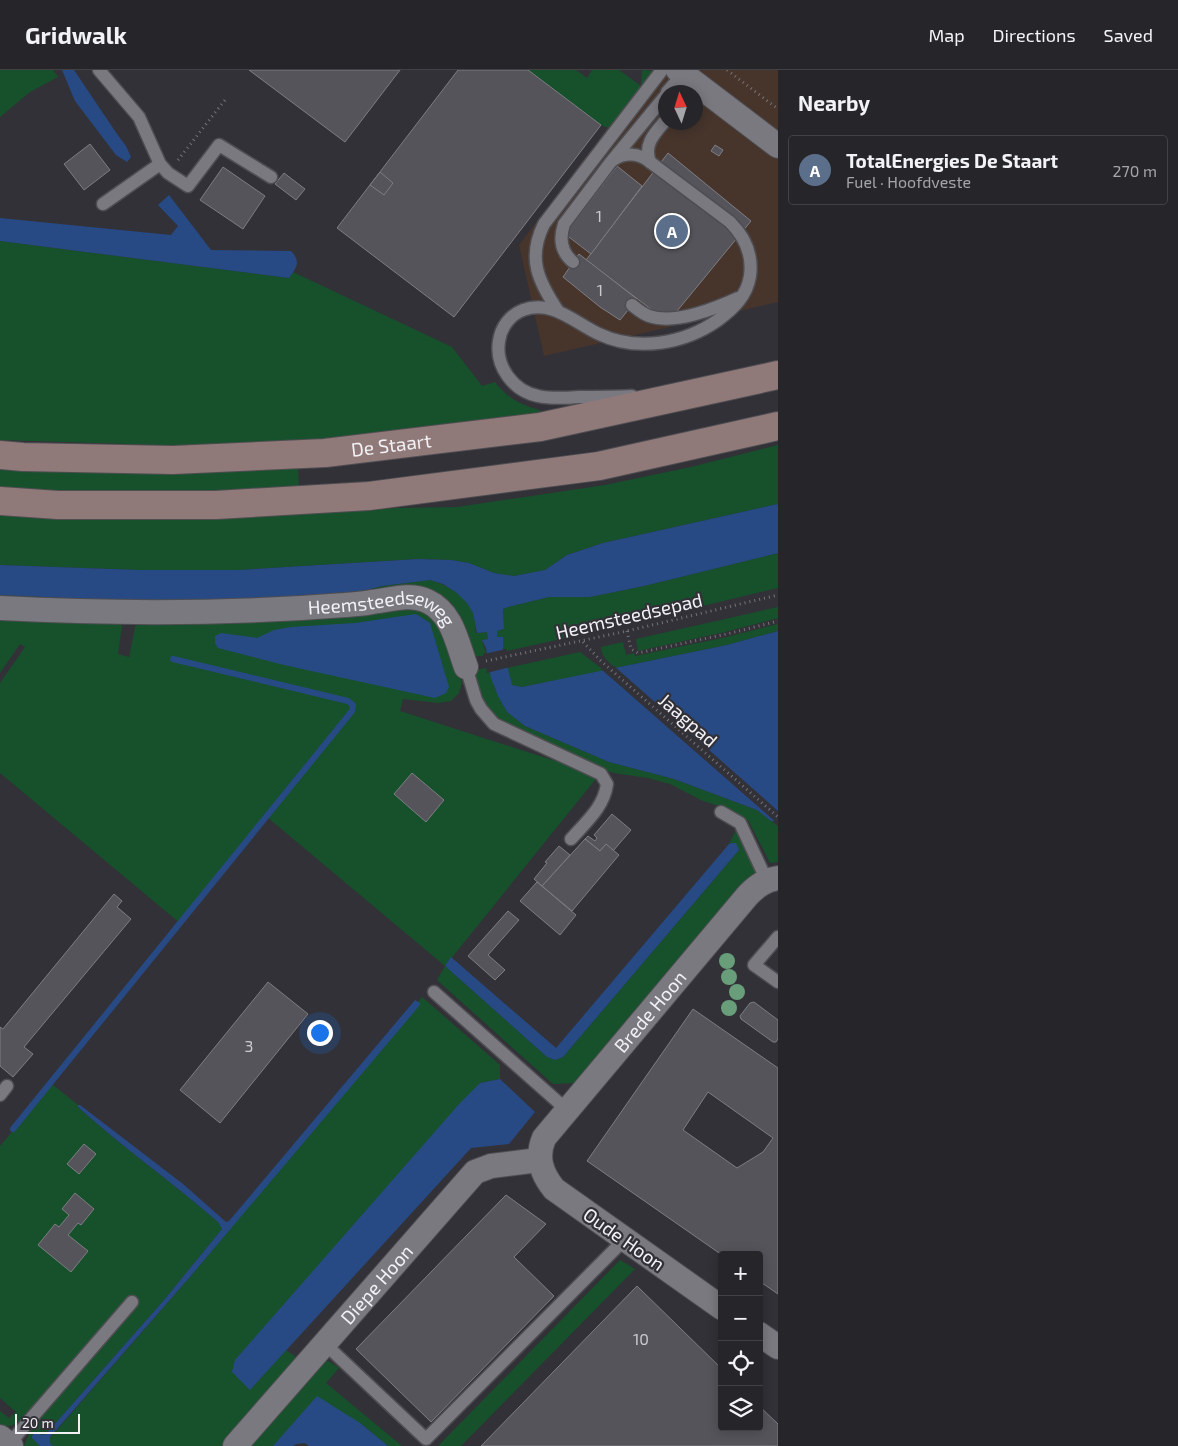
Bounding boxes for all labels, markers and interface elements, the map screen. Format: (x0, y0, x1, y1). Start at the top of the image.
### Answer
text: Gridwalk (25, 20, 127, 49)
text: Map (928, 24, 965, 46)
text: Directions (993, 24, 1076, 46)
text: Saved (1104, 24, 1153, 46)
north arrow (658, 85, 703, 130)
text: Nearby (798, 90, 870, 115)
text: TotalEnergies De Staart (846, 149, 1058, 172)
text: A (810, 161, 820, 180)
text: 270 m (1113, 161, 1157, 180)
text: Fuel · Hoofdveste (846, 172, 971, 191)
house number: 1 (596, 206, 602, 225)
pin: A (656, 212, 688, 250)
house number: 1 (597, 280, 603, 299)
street label: De Staart (350, 428, 433, 461)
street label: Heemsteedseweg (307, 585, 461, 631)
street label: Heemsteedsepad (553, 587, 705, 644)
street label: Jaagpad (654, 688, 722, 751)
street label: Brede Hoon (609, 966, 691, 1057)
your location (307, 1020, 333, 1046)
house number: 3 (245, 1036, 253, 1055)
street label: Oude Hoon (579, 1202, 669, 1275)
street label: Diepe Hoon (335, 1239, 417, 1329)
map controls (718, 1251, 763, 1431)
button: + (718, 1251, 763, 1296)
button: − (718, 1296, 763, 1341)
house number: 10 (633, 1329, 649, 1348)
button: locate (718, 1341, 763, 1386)
button: layers (718, 1386, 763, 1431)
scale bar (15, 1411, 80, 1434)
text: 20 m (22, 1414, 54, 1431)

